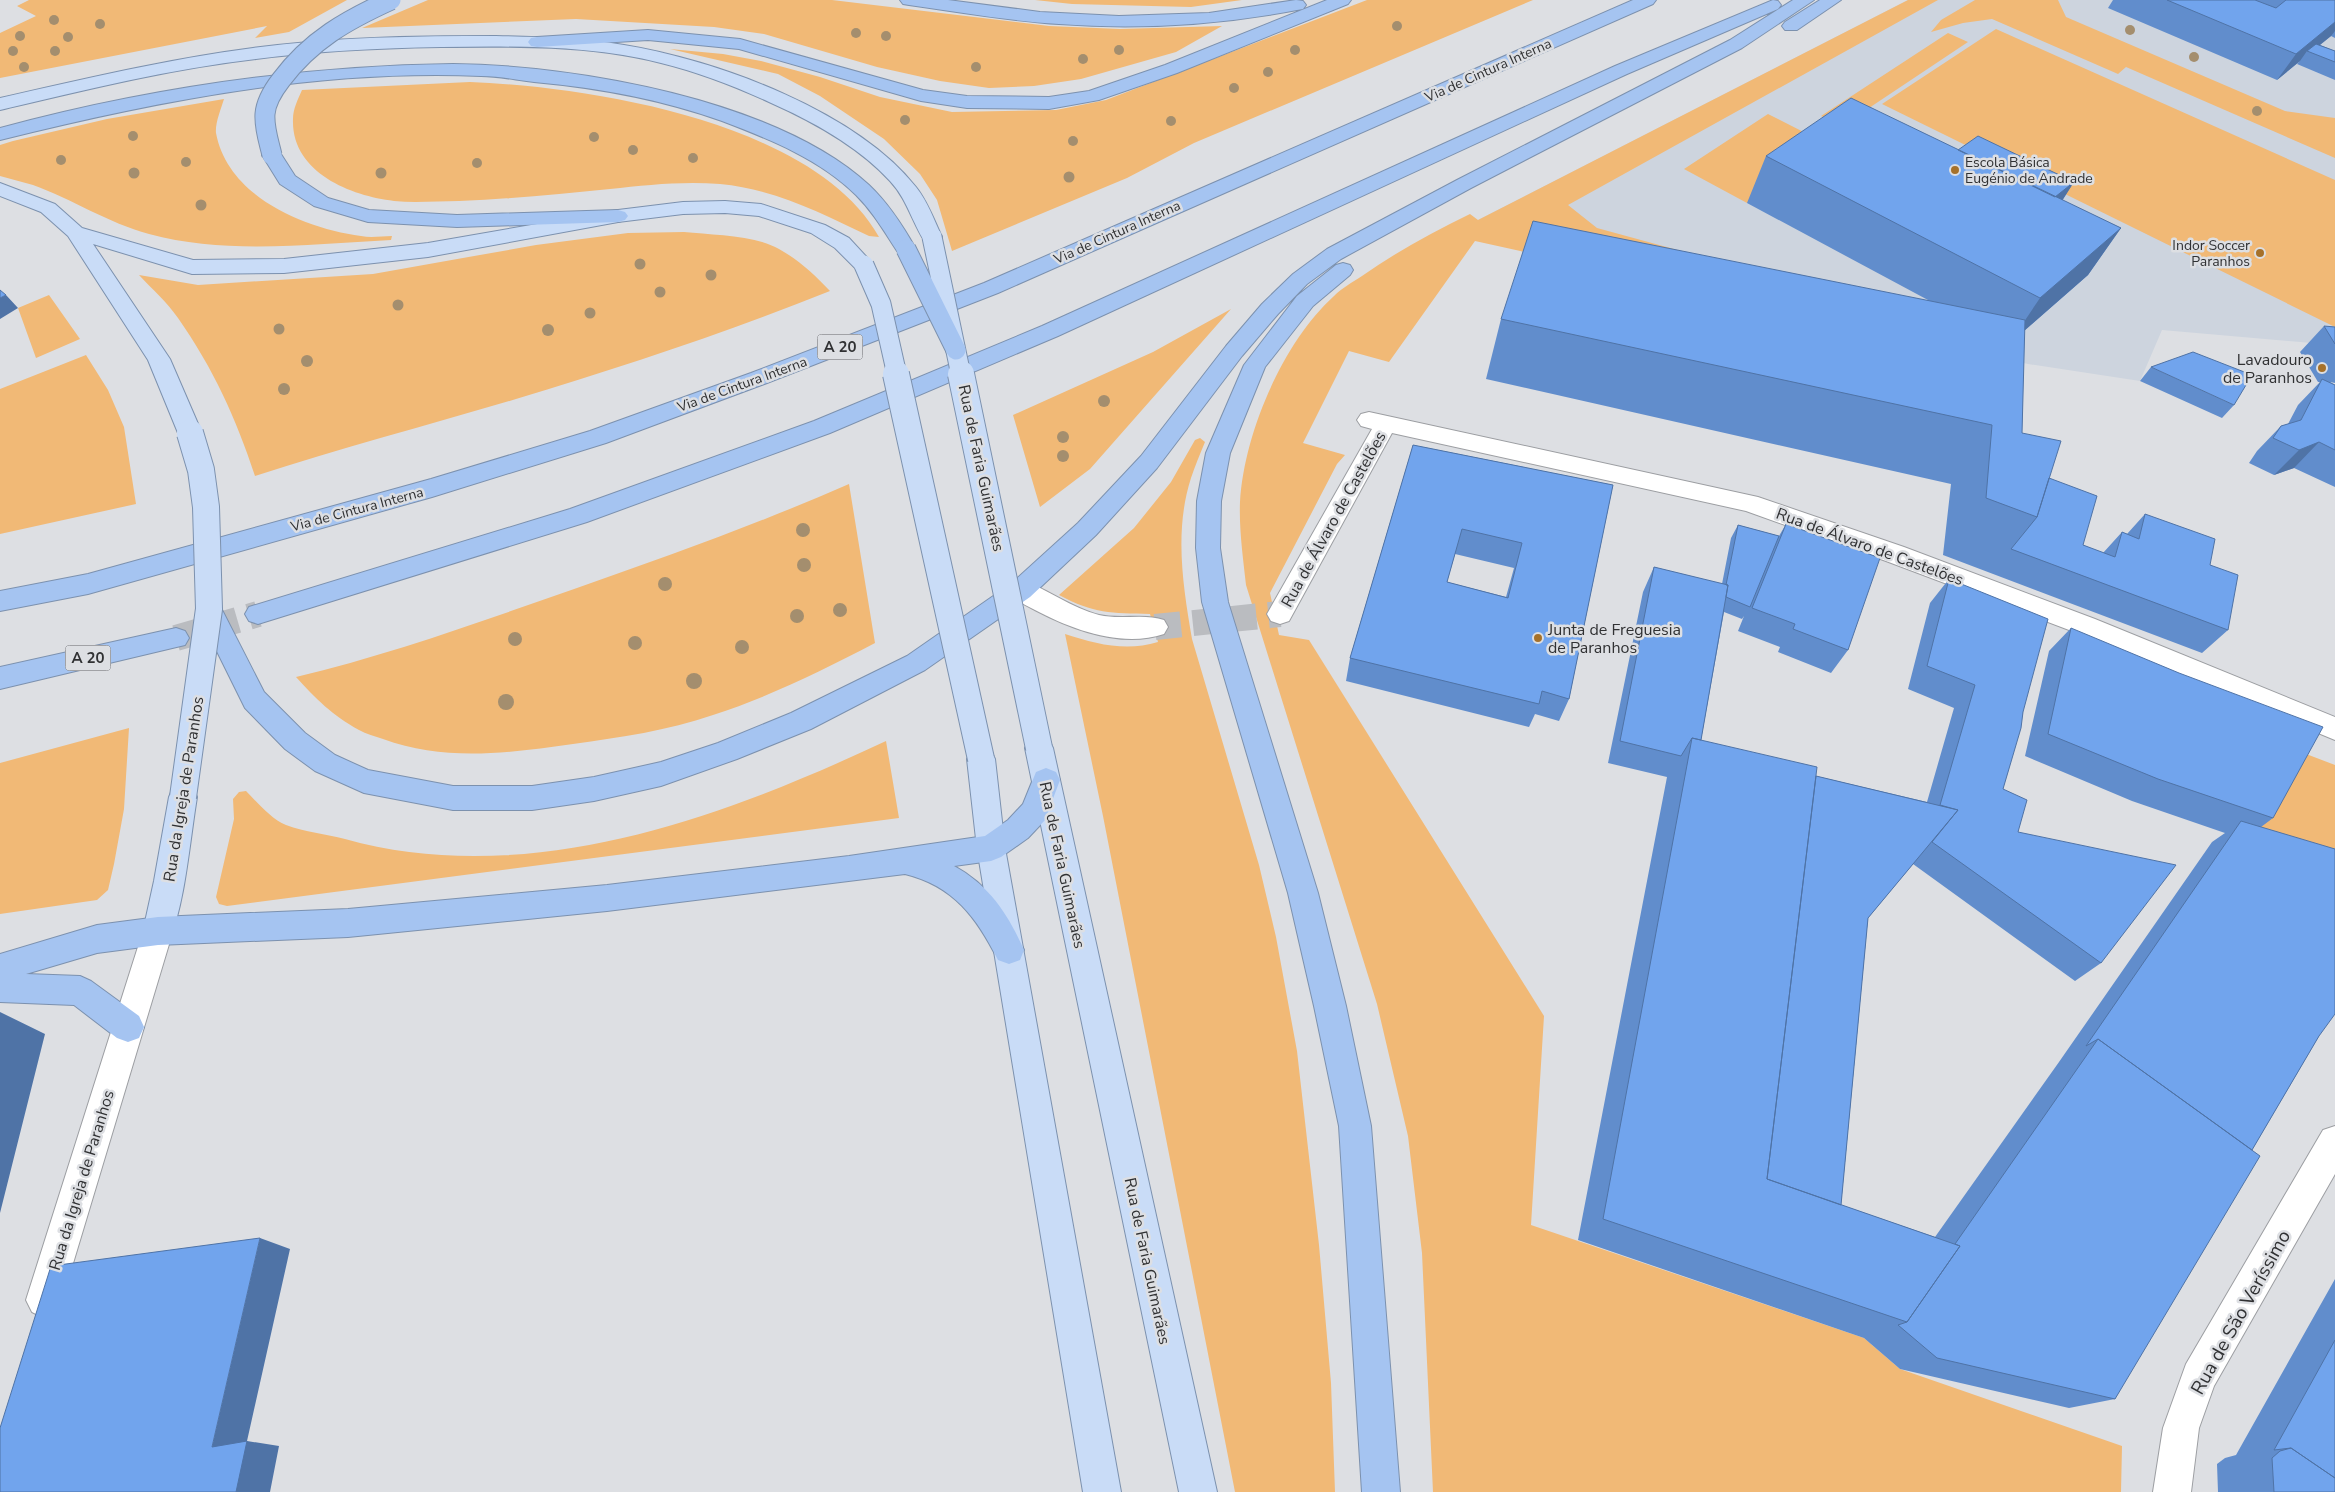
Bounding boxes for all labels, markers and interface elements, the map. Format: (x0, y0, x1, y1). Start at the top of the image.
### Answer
street label: Via de Cintura Interna (1421, 34, 1554, 107)
place label: Escola Básica Eugénio de Andrade (1965, 153, 2093, 188)
marker: Escola Básica Eugénio de Andrade (1949, 164, 1961, 176)
street label: Via de Cintura Interna (1050, 196, 1183, 269)
place label: Indor Soccer Paranhos (2172, 236, 2250, 271)
marker: Indor Soccer Paranhos (2254, 247, 2266, 259)
road number: A 20 (818, 334, 862, 360)
place label: Lavadouro de Paranhos (2223, 349, 2312, 389)
street label: Via de Cintura Interna (674, 352, 810, 417)
marker: Lavadouro de Paranhos (2316, 362, 2328, 374)
street label: Rua de Faria Guimarães (953, 383, 1009, 554)
street label: Rua de Álvaro de Castelões (1276, 428, 1391, 611)
street label: Via de Cintura Interna (288, 483, 426, 537)
street label: Rua de Álvaro de Castelões (1773, 503, 1966, 591)
place label: Junta de Freguesia de Paranhos (1547, 619, 1681, 659)
marker: Junta de Freguesia de Paranhos (1532, 632, 1544, 644)
road number: A 20 (66, 646, 110, 670)
street label: Rua da Igreja de Paranhos (158, 695, 209, 883)
street label: Rua de Faria Guimarães (1034, 780, 1090, 951)
street label: Rua da Igreja de Paranhos (44, 1088, 120, 1273)
street label: Rua de Faria Guimarães (1119, 1176, 1175, 1347)
street label: Rua de São Veríssimo (2185, 1226, 2297, 1399)

